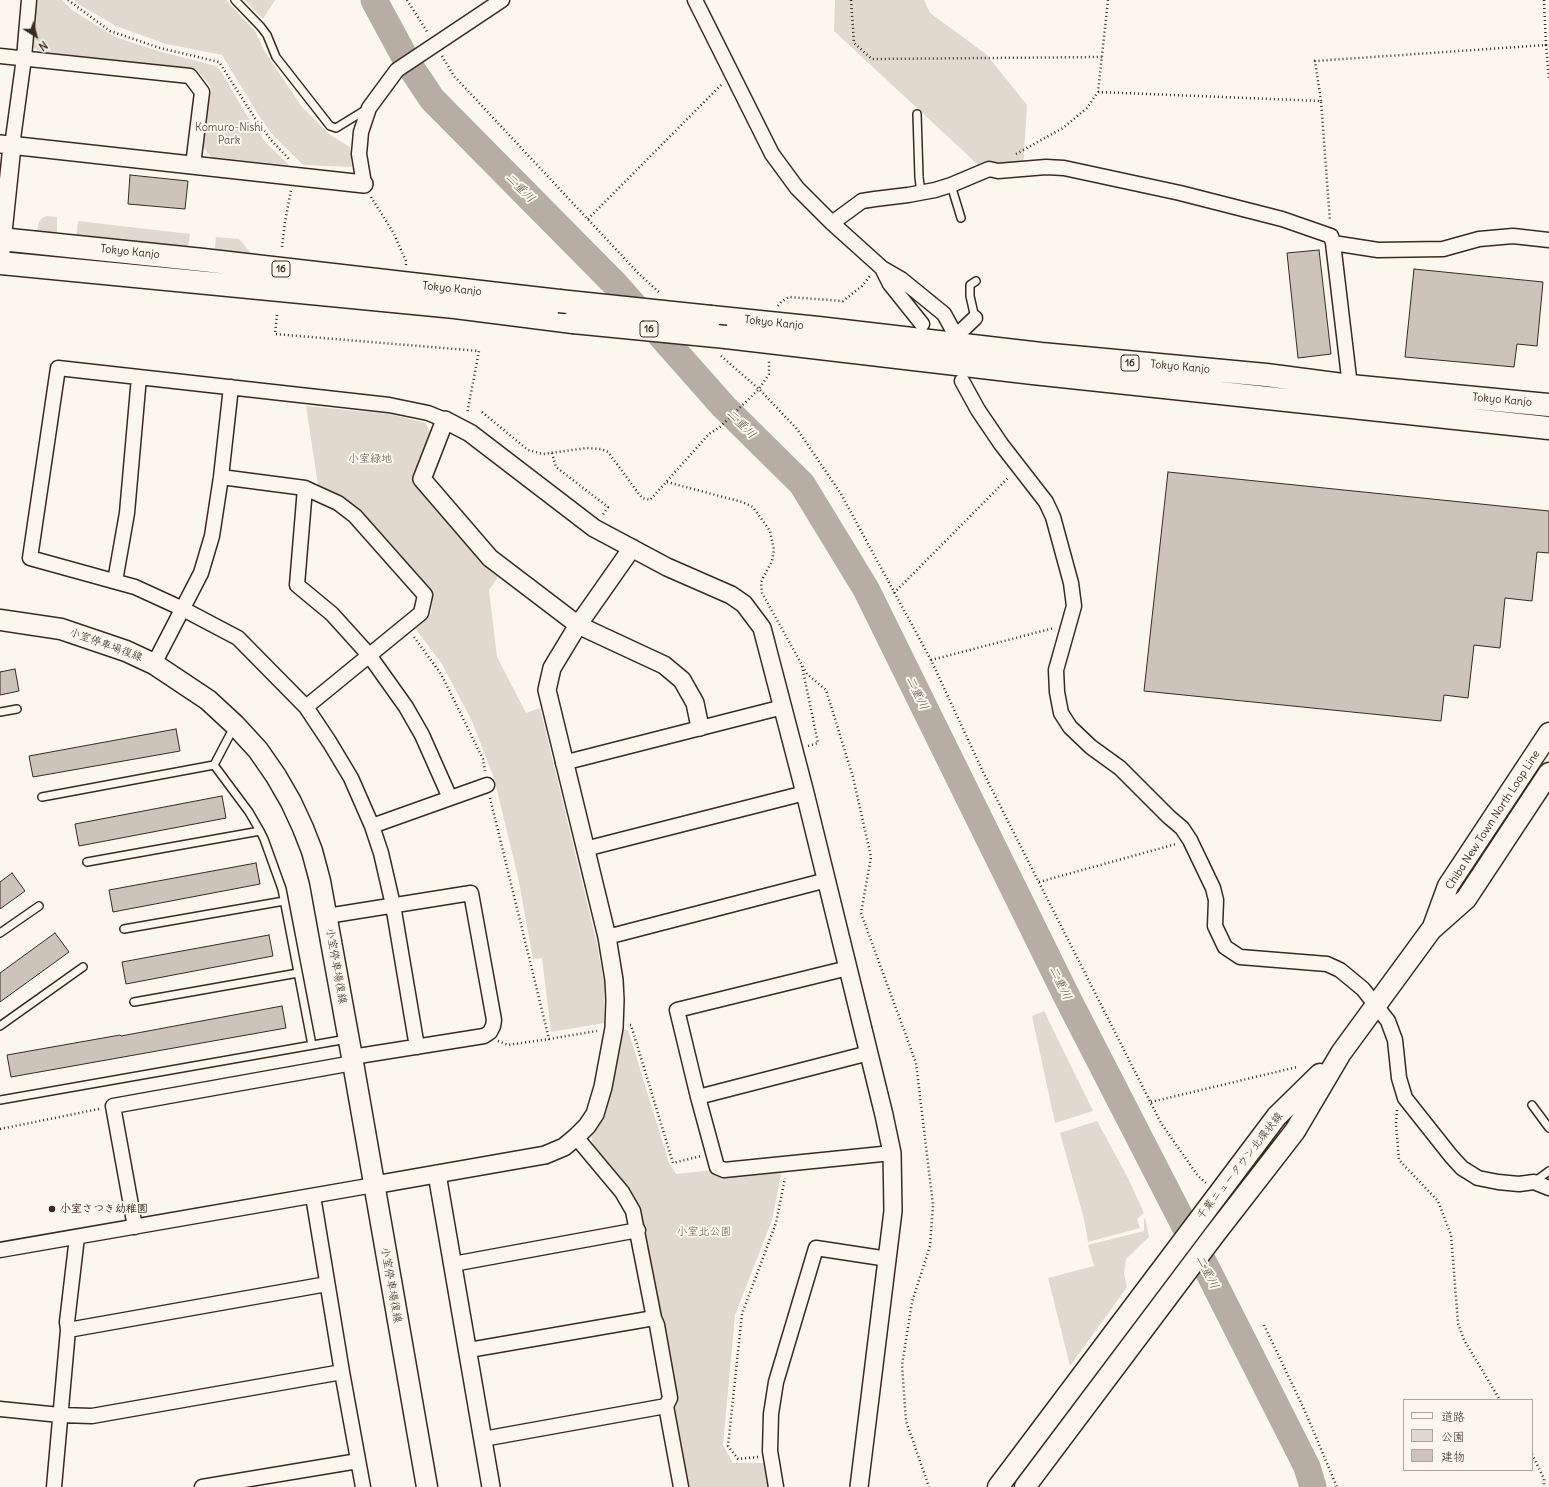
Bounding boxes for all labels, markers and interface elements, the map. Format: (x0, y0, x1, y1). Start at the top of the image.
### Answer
north arrow (16, 16, 56, 56)
text: N (36, 38, 50, 54)
park label: Komuro-Nishi Park (195, 121, 263, 147)
water label: 二重川 (502, 170, 538, 206)
street label: Tokyo Kanjo (100, 242, 160, 262)
road number: 16 (272, 261, 290, 277)
street label: Tokyo Kanjo (422, 279, 482, 299)
street label: Tokyo Kanjo (744, 313, 804, 333)
road number: 16 (640, 321, 658, 337)
road number: 16 (1121, 355, 1139, 371)
street label: Tokyo Kanjo (1150, 358, 1210, 376)
street label: Tokyo Kanjo (1472, 391, 1532, 409)
water label: 二重川 (723, 406, 759, 442)
park label: 小室緑地 (348, 452, 392, 466)
street label: 小室停車場復線 (68, 626, 144, 664)
water label: 二重川 (903, 674, 931, 712)
street label: Chiba New Town North Loop Line (1443, 748, 1543, 892)
street label: 小室停車場復線 (323, 927, 349, 1005)
water label: 二重川 (1046, 964, 1074, 1002)
street label: 千葉ニュータウン北環状線 (1194, 1110, 1286, 1222)
place label: 小室さつき幼稚園 (60, 1202, 148, 1216)
marker: 小室さつき幼稚園 (47, 1204, 57, 1214)
park label: 小室北公園 (677, 1225, 731, 1239)
street label: 小室停車場復線 (378, 1246, 404, 1324)
water label: 二重川 (1192, 1253, 1222, 1291)
legend (1403, 1399, 1533, 1471)
text: 道路 (1441, 1409, 1465, 1424)
text: 公園 (1441, 1429, 1465, 1444)
text: 建物 (1441, 1449, 1465, 1464)

